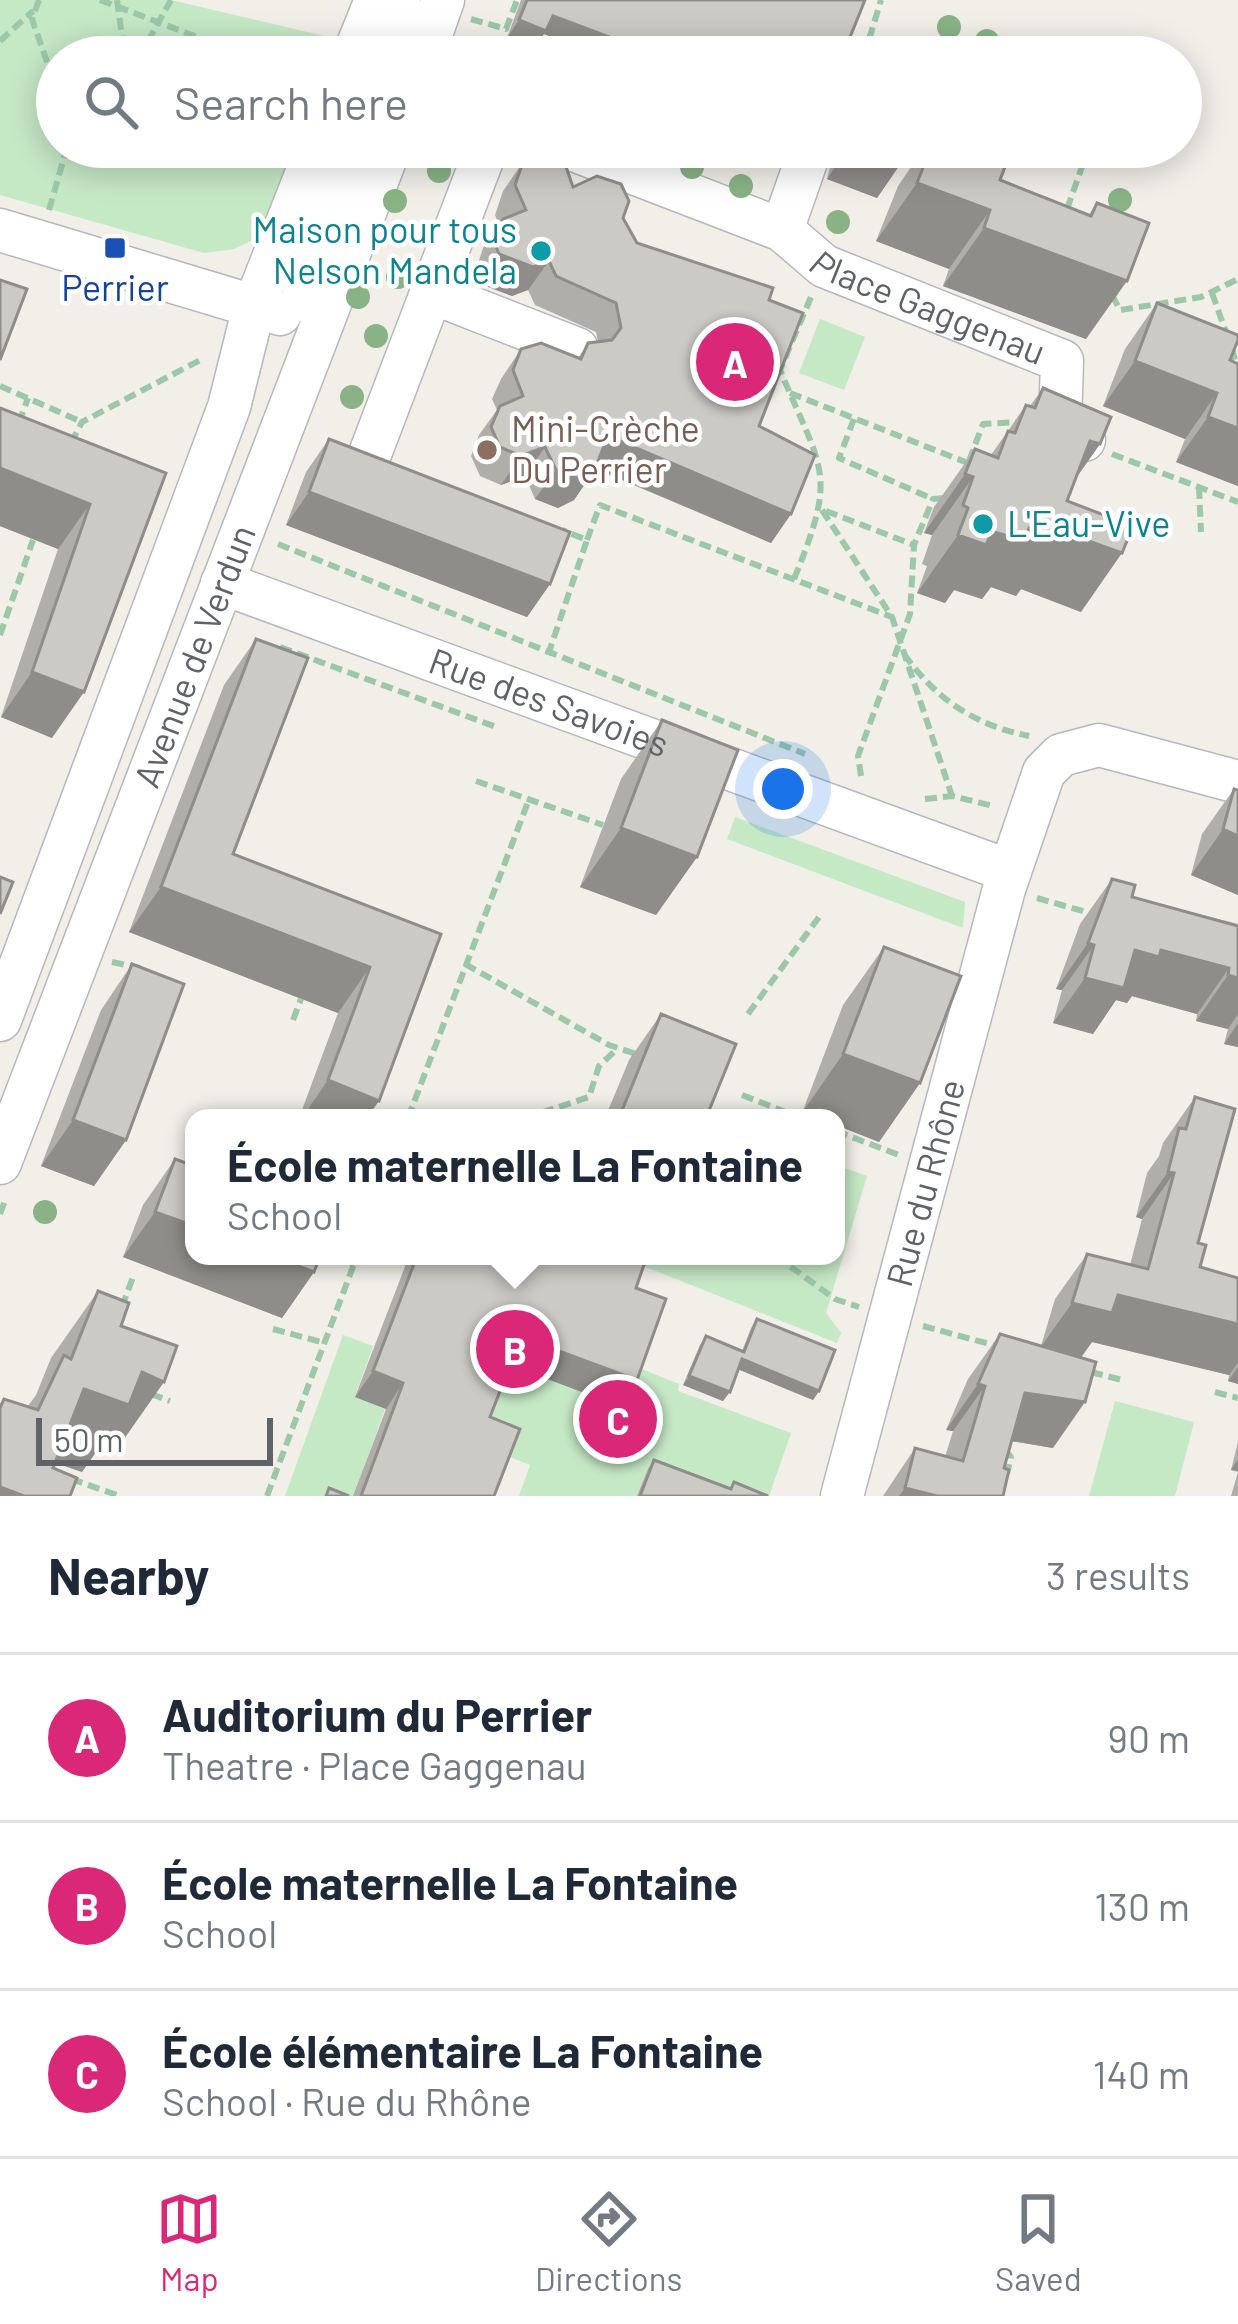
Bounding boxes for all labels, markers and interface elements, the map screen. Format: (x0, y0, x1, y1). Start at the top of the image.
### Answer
search box (36, 36, 1202, 168)
icon: search (78, 69, 144, 135)
text: Search here (174, 75, 408, 129)
place label: Maison pour tous Nelson Mandela (253, 207, 517, 291)
marker: Perrier (102, 235, 128, 261)
marker: Maison pour tous Nelson Mandela (528, 238, 554, 264)
street label: Place Gaggenau (802, 241, 1052, 372)
place label: Perrier (61, 265, 169, 308)
pin: A (696, 317, 774, 407)
place label: Mini-Crèche Du Perrier (511, 406, 700, 490)
marker: Mini-Crèche Du Perrier (474, 437, 500, 463)
place label: L'Eau-Vive (1007, 501, 1170, 544)
marker: L'Eau-Vive (970, 511, 996, 537)
street label: Avenue de Verdun (123, 518, 263, 793)
street label: Rue des Savoies (424, 638, 675, 765)
your location (753, 759, 813, 819)
street label: Rue du Rhône (876, 1074, 972, 1291)
popup (185, 1109, 845, 1265)
text: École maternelle La Fontaine (227, 1137, 803, 1191)
text: School (227, 1191, 342, 1238)
pin: B (476, 1304, 554, 1394)
pin: C (579, 1374, 657, 1464)
scale bar (36, 1412, 273, 1465)
text: 50 m (54, 1419, 124, 1459)
text: Nearby (48, 1544, 209, 1605)
text: 3 results (1046, 1551, 1190, 1598)
text: Auditorium du Perrier (162, 1687, 592, 1741)
text: A (74, 1714, 100, 1761)
text: 90 m (1108, 1714, 1190, 1761)
text: Theatre · Place Gaggenau (162, 1741, 587, 1788)
text: École maternelle La Fontaine (162, 1855, 738, 1909)
text: B (75, 1882, 99, 1929)
text: 130 m (1094, 1882, 1190, 1929)
text: School (162, 1909, 277, 1956)
text: École élémentaire La Fontaine (162, 2023, 763, 2077)
text: C (75, 2050, 99, 2097)
text: 140 m (1093, 2050, 1190, 2097)
text: School · Rue du Rhône (162, 2077, 532, 2124)
tab: Map (156, 2186, 222, 2298)
tab: Directions (535, 2186, 682, 2298)
tab: Saved (995, 2186, 1082, 2298)

